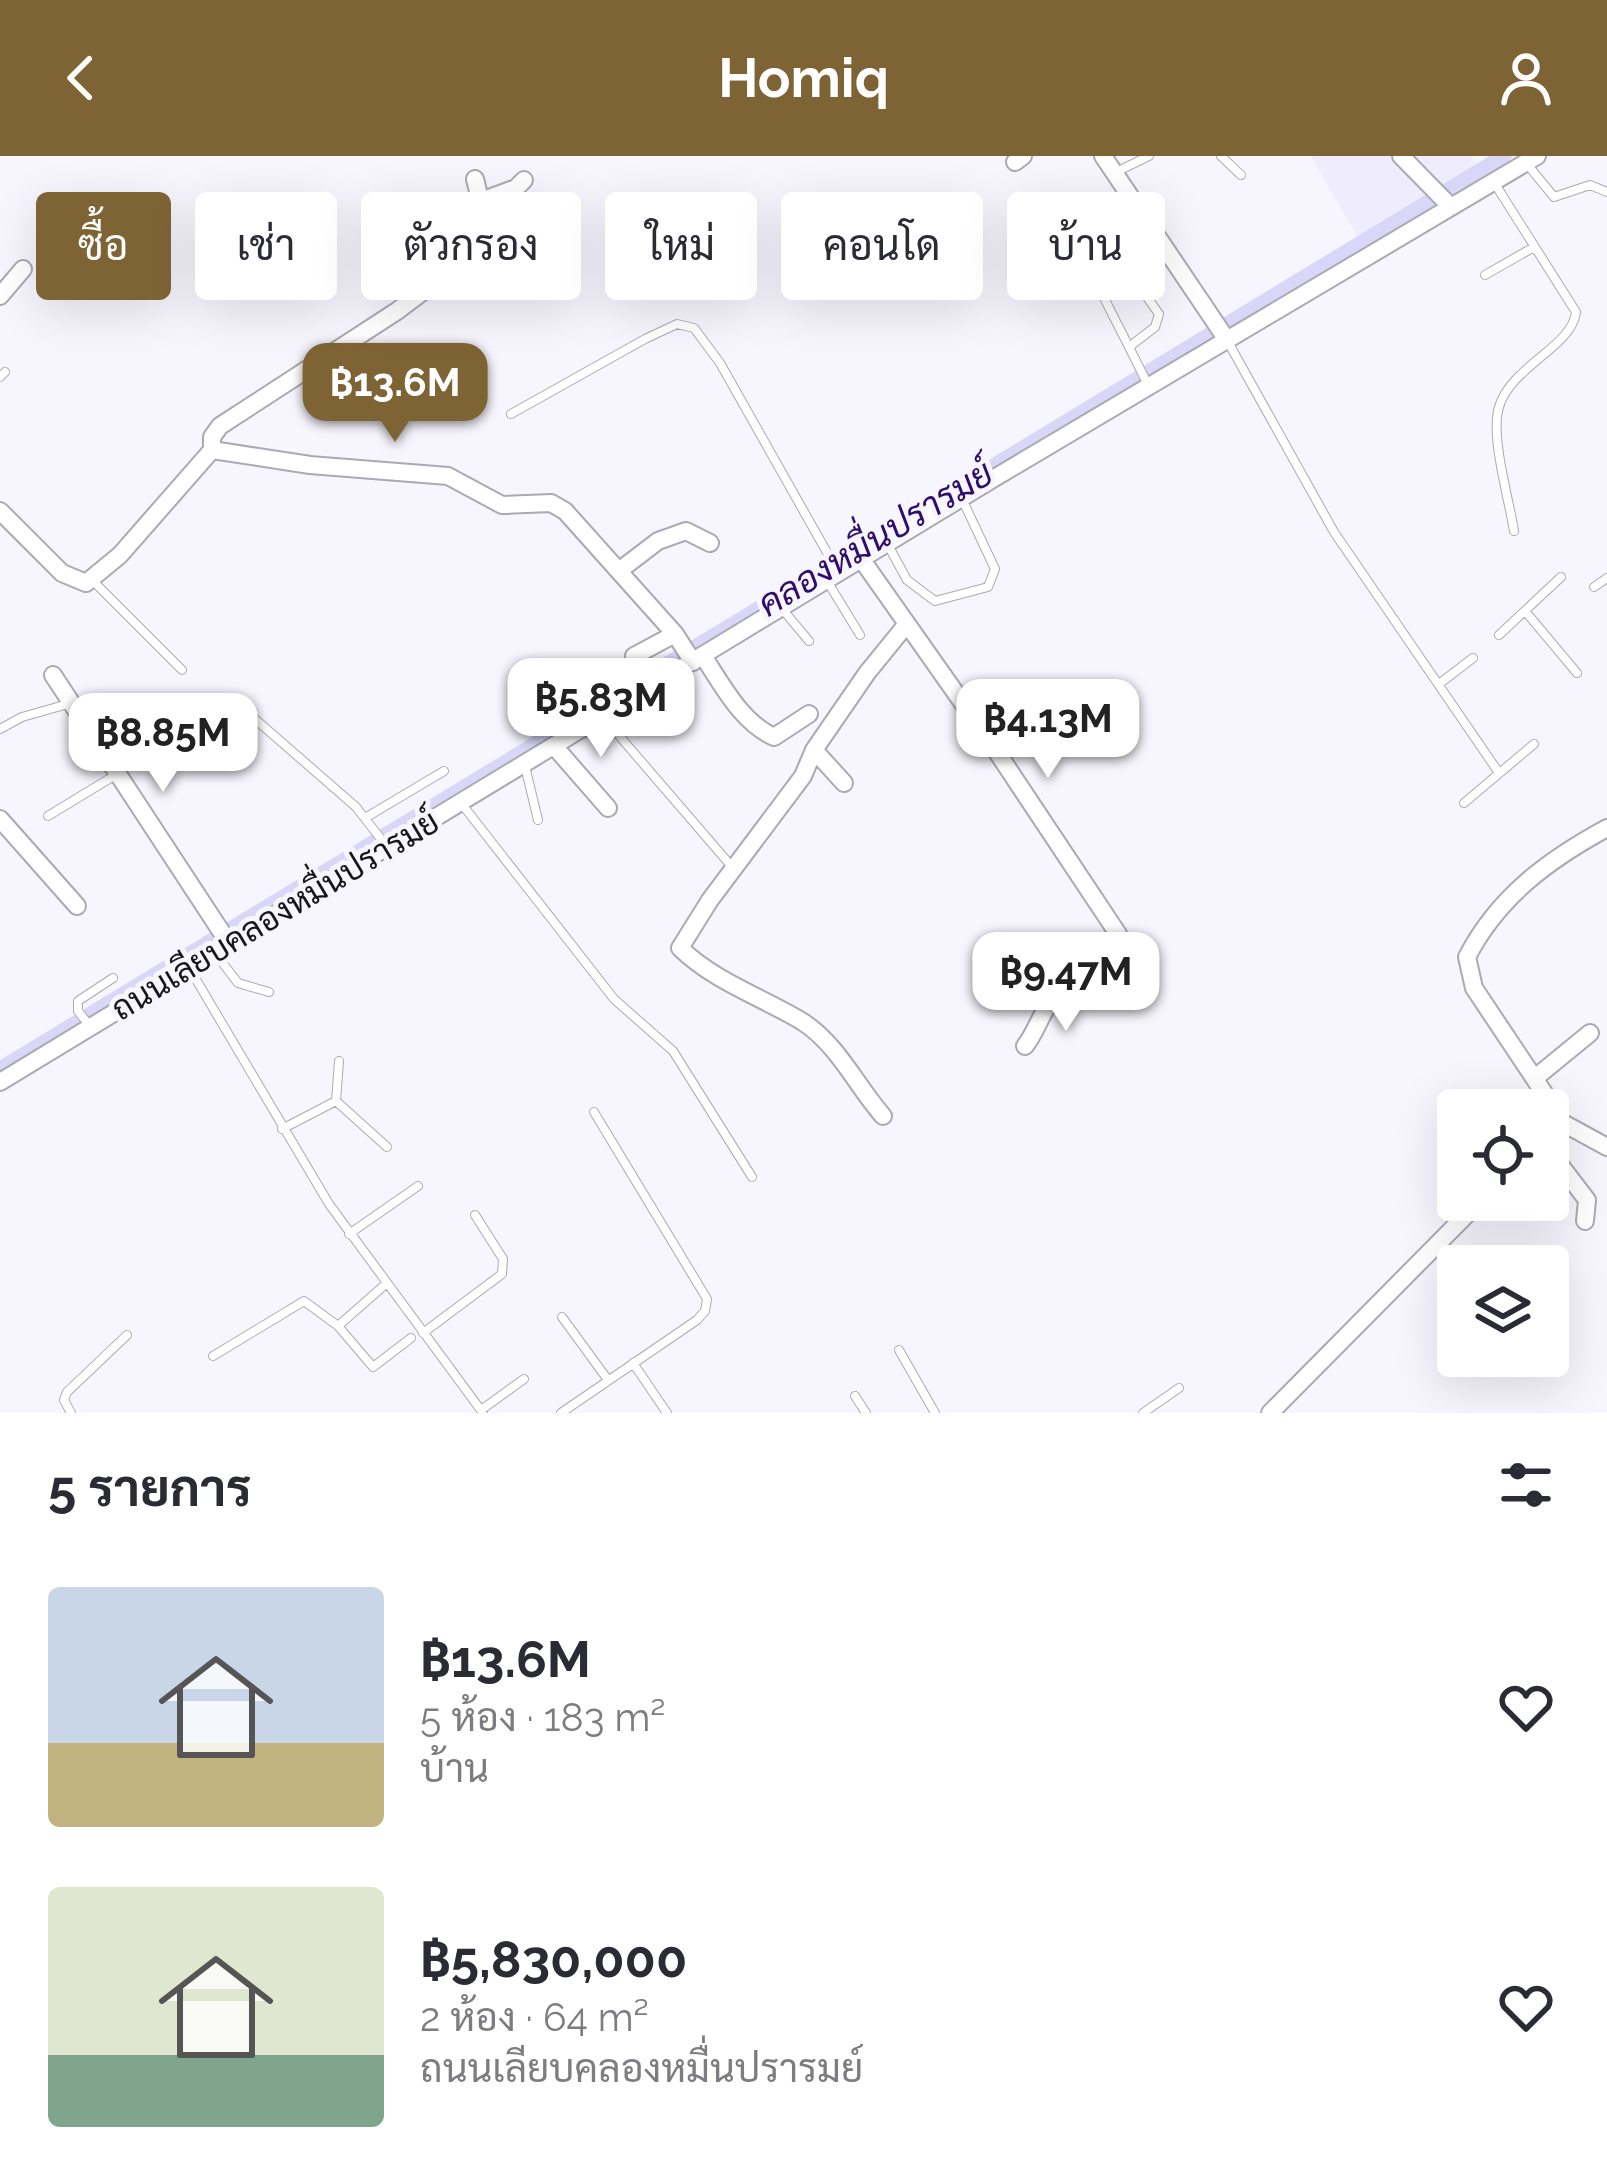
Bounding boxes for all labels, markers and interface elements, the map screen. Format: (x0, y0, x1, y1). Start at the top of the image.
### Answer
icon: back (48, 45, 114, 111)
icon: person (1493, 45, 1559, 111)
text: Homiq (718, 46, 889, 110)
chip: ซื้อ (36, 192, 171, 300)
chip: เช่า (195, 192, 337, 300)
chip: ตัวกรอง (361, 192, 581, 300)
chip: ใหม่ (605, 192, 757, 300)
chip: คอนโด (781, 192, 983, 300)
chip: บ้าน (1007, 192, 1165, 300)
pin: ฿13.6M (297, 343, 493, 445)
text: ฿13.6M (330, 359, 460, 405)
water label: คลองหมื่นปรารมย์ (745, 441, 1004, 625)
pin: ฿5.83M (503, 658, 699, 760)
text: ฿5.83M (535, 674, 667, 720)
pin: ฿4.13M (950, 679, 1146, 781)
pin: ฿8.85M (65, 693, 261, 795)
text: ฿4.13M (983, 695, 1113, 741)
text: ฿8.85M (96, 709, 230, 755)
street label: ถนนเลียบคลองหมื่นปรารมย์ (99, 793, 446, 1028)
pin: ฿9.47M (968, 932, 1164, 1034)
text: ฿9.47M (999, 948, 1133, 994)
map controls (1437, 1089, 1569, 1377)
button: locate (1437, 1089, 1569, 1221)
button: layers (1437, 1245, 1569, 1377)
icon: filters (1493, 1452, 1559, 1518)
text: 5 รายการ (48, 1458, 252, 1518)
text: ฿13.6M (420, 1629, 591, 1689)
icon: home (144, 1635, 288, 1779)
icon: heart (1493, 1674, 1559, 1740)
text: 5 ห้อง · 183 m² (420, 1694, 665, 1740)
text: บ้าน (420, 1745, 489, 1791)
text: ฿5,830,000 (420, 1929, 687, 1989)
icon: home (144, 1935, 288, 2079)
icon: heart (1493, 1974, 1559, 2040)
text: 2 ห้อง · 64 m² (420, 1994, 649, 2040)
text: ถนนเลียบคลองหมื่นปรารมย์ (420, 2045, 863, 2091)

